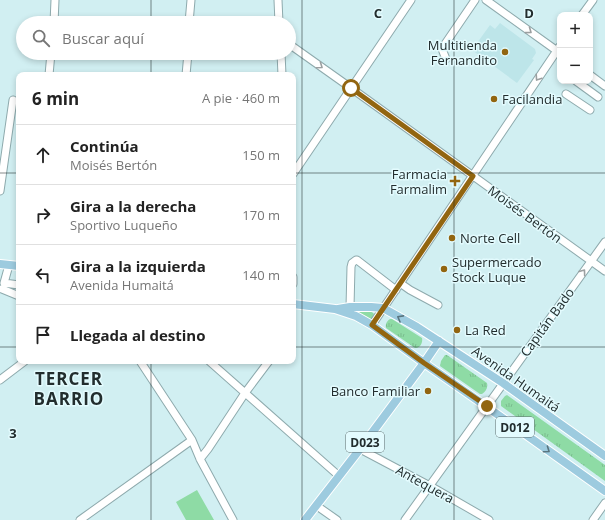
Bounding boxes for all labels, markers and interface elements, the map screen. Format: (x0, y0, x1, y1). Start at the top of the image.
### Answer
text: C (374, 4, 382, 22)
text: D (524, 4, 534, 22)
map controls (557, 12, 593, 84)
button: + (557, 12, 593, 48)
search box (16, 16, 296, 60)
one-way arrow (525, 26, 532, 34)
icon: search (30, 27, 52, 49)
text: Buscar aquí (62, 28, 144, 48)
place label: Multitienda Fernandito (428, 36, 497, 69)
marker: Multitienda Fernandito (500, 47, 510, 57)
button: − (557, 48, 593, 84)
one-way arrow (316, 61, 323, 69)
one-way arrow (535, 74, 543, 81)
route start (342, 79, 360, 97)
text: 6 min (32, 87, 79, 110)
text: A pie · 460 m (202, 89, 280, 107)
place label: Facilandia (502, 90, 562, 108)
marker: Facilandia (489, 94, 499, 104)
text: Continúa (70, 136, 139, 156)
icon: ahead (32, 144, 54, 166)
text: 150 m (242, 146, 280, 164)
text: Moisés Bertón (70, 156, 157, 174)
place label: Farmacia Farmalim (390, 165, 447, 198)
marker: Farmacia Farmalim (450, 176, 460, 186)
street label: Moisés Bertón (484, 181, 566, 247)
text: Gira a la derecha (70, 196, 196, 216)
icon: right (32, 204, 54, 226)
text: 170 m (242, 206, 280, 224)
text: Sportivo Luqueño (70, 216, 178, 234)
place label: Norte Cell (460, 229, 520, 247)
marker: Norte Cell (447, 233, 457, 243)
place label: Supermercado Stock Luque (452, 253, 542, 286)
text: Gira a la izquierda (70, 256, 206, 276)
icon: left (32, 264, 54, 286)
marker: Supermercado Stock Luque (439, 264, 449, 274)
text: 140 m (242, 266, 280, 284)
one-way arrow (578, 270, 585, 277)
text: Avenida Humaitá (70, 276, 174, 294)
street label: Capitán Bado (516, 284, 578, 360)
one-way arrow (397, 315, 404, 322)
place label: La Red (465, 321, 506, 339)
icon: arrive (32, 324, 54, 346)
text: Llegada al destino (70, 325, 205, 345)
marker: La Red (452, 325, 462, 335)
street label: Avenida Humaitá (468, 342, 564, 416)
district label: TERCER BARRIO (34, 367, 104, 410)
place label: Banco Familiar (331, 382, 421, 400)
marker: Banco Familiar (423, 386, 433, 396)
route end (478, 397, 496, 415)
road number: D012 (496, 417, 534, 437)
text: 3 (9, 424, 17, 442)
road number: D023 (346, 432, 384, 452)
one-way arrow (543, 445, 550, 452)
street label: Antequera (393, 461, 457, 507)

